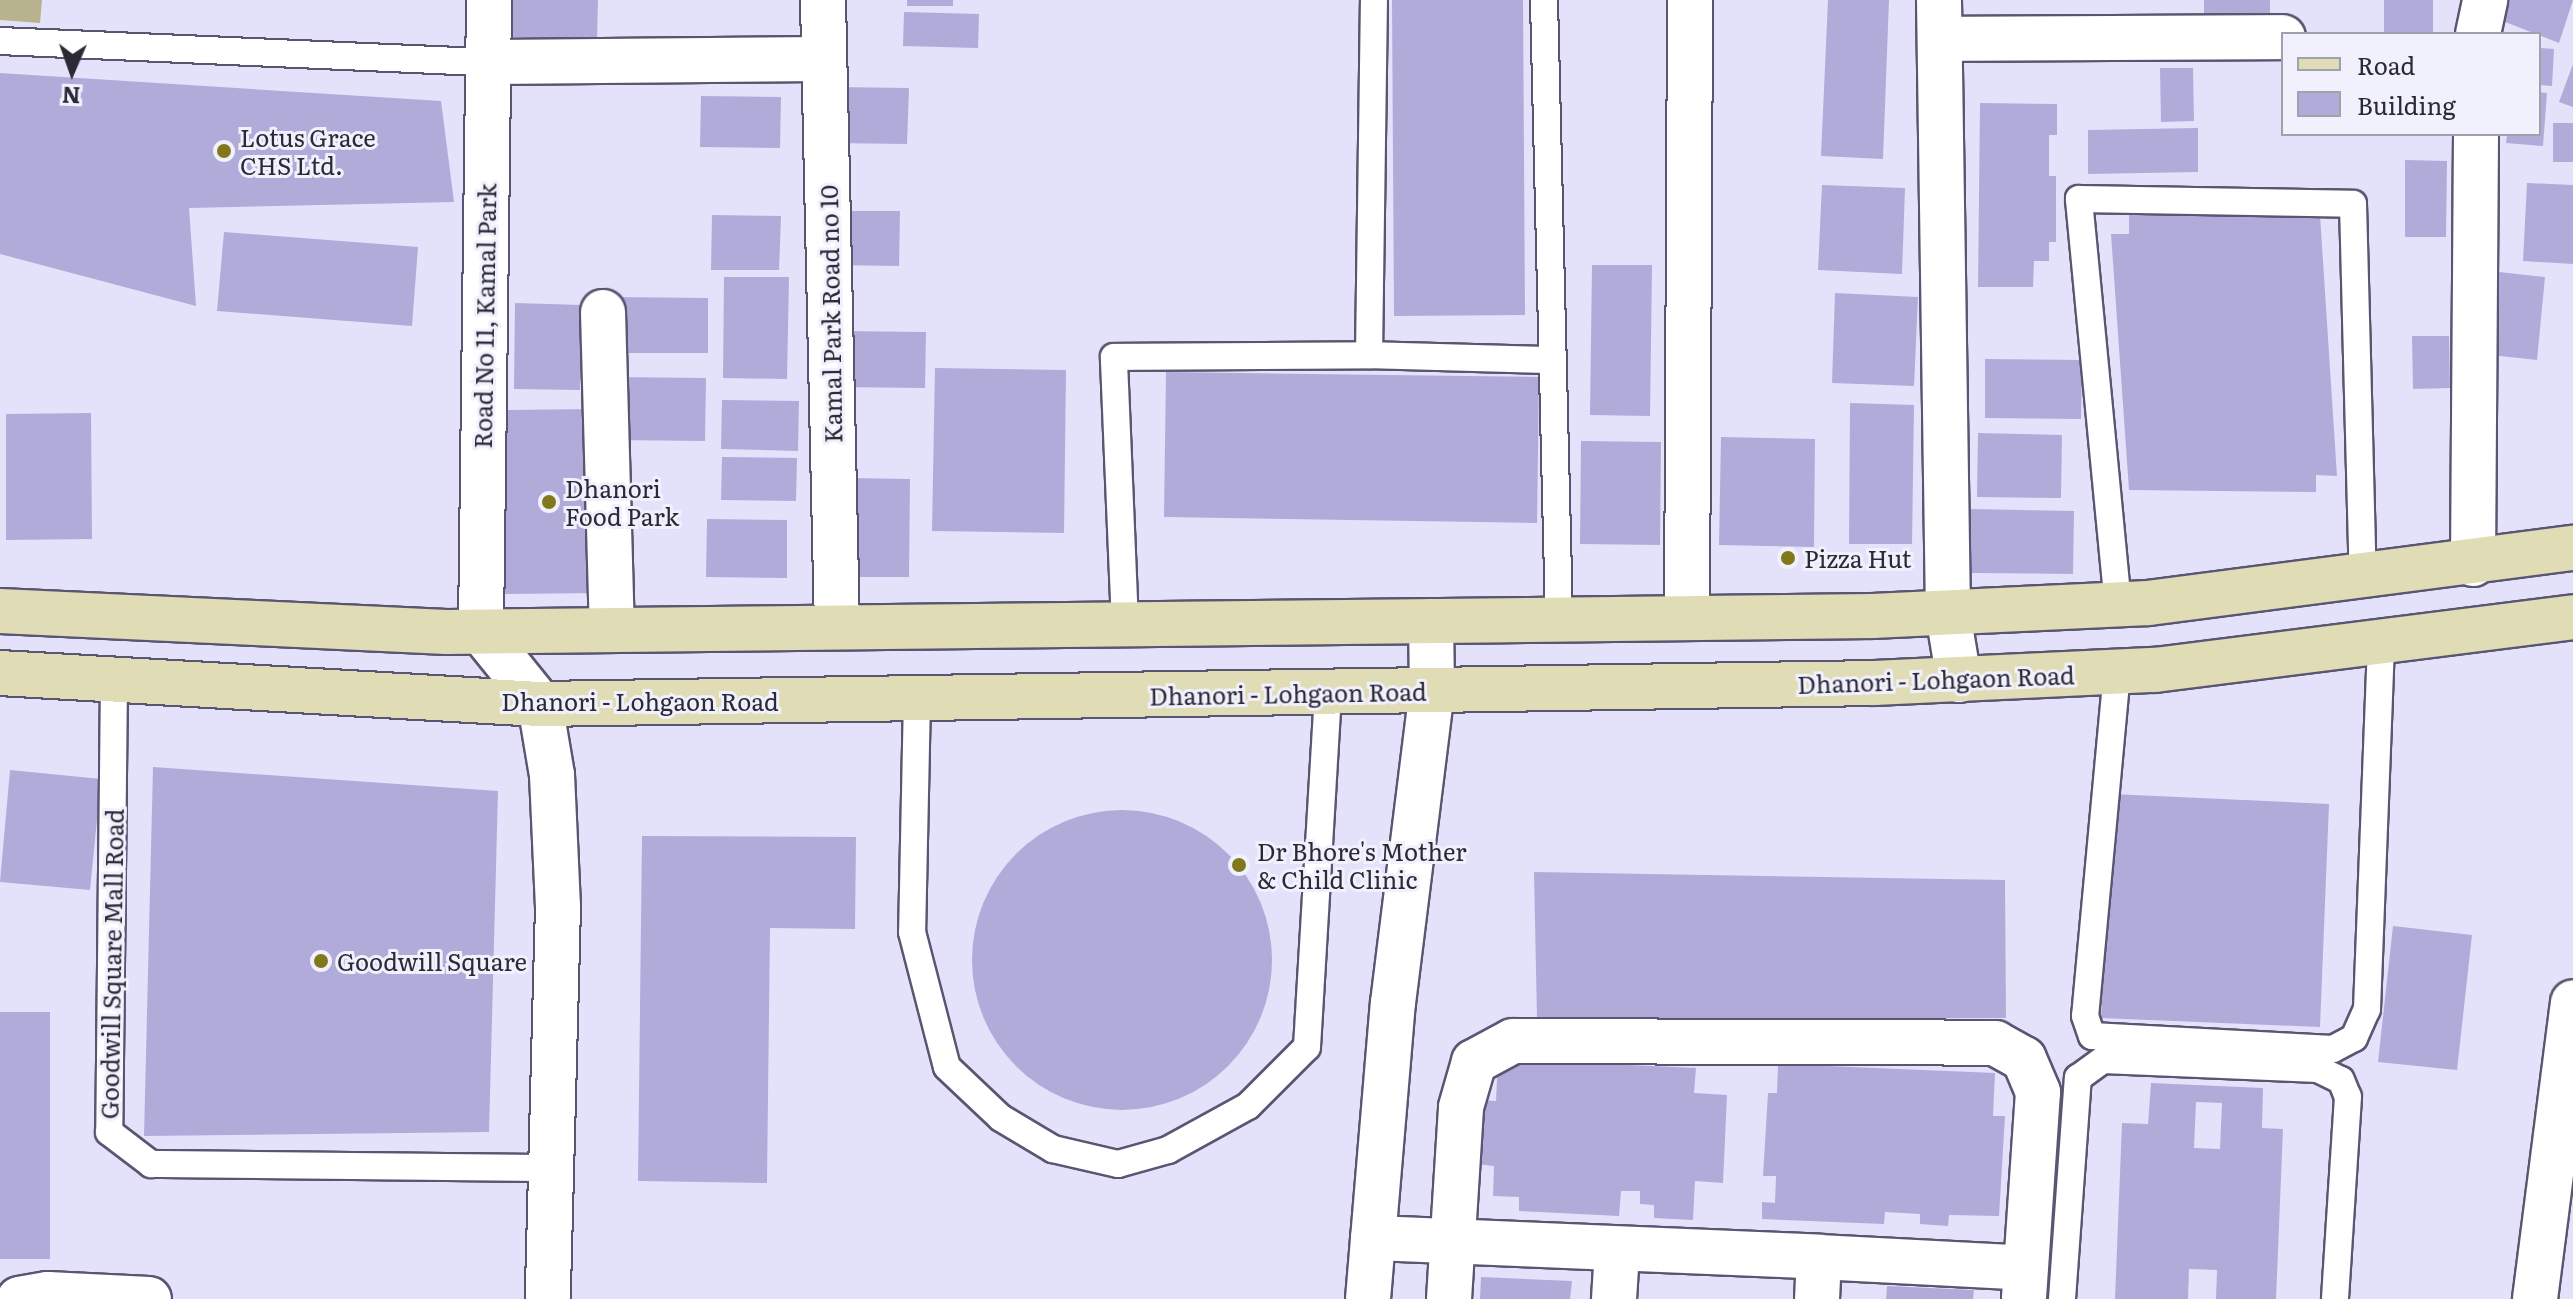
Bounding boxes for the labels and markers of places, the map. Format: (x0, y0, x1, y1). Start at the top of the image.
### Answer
place label: Lotus Grace CHS Ltd. (240, 123, 376, 179)
marker: Lotus Grace CHS Ltd. (215, 142, 233, 160)
place label: Dhanori Food Park (565, 474, 679, 530)
marker: Dhanori Food Park (540, 493, 558, 511)
place label: Pizza Hut (1804, 544, 1911, 572)
marker: Pizza Hut (1779, 549, 1797, 567)
place label: Dr Bhore's Mother & Child Clinic (1257, 837, 1467, 893)
marker: Dr Bhore's Mother & Child Clinic (1228, 854, 1250, 876)
place label: Goodwill Square (337, 947, 527, 975)
marker: Goodwill Square (312, 952, 330, 970)

